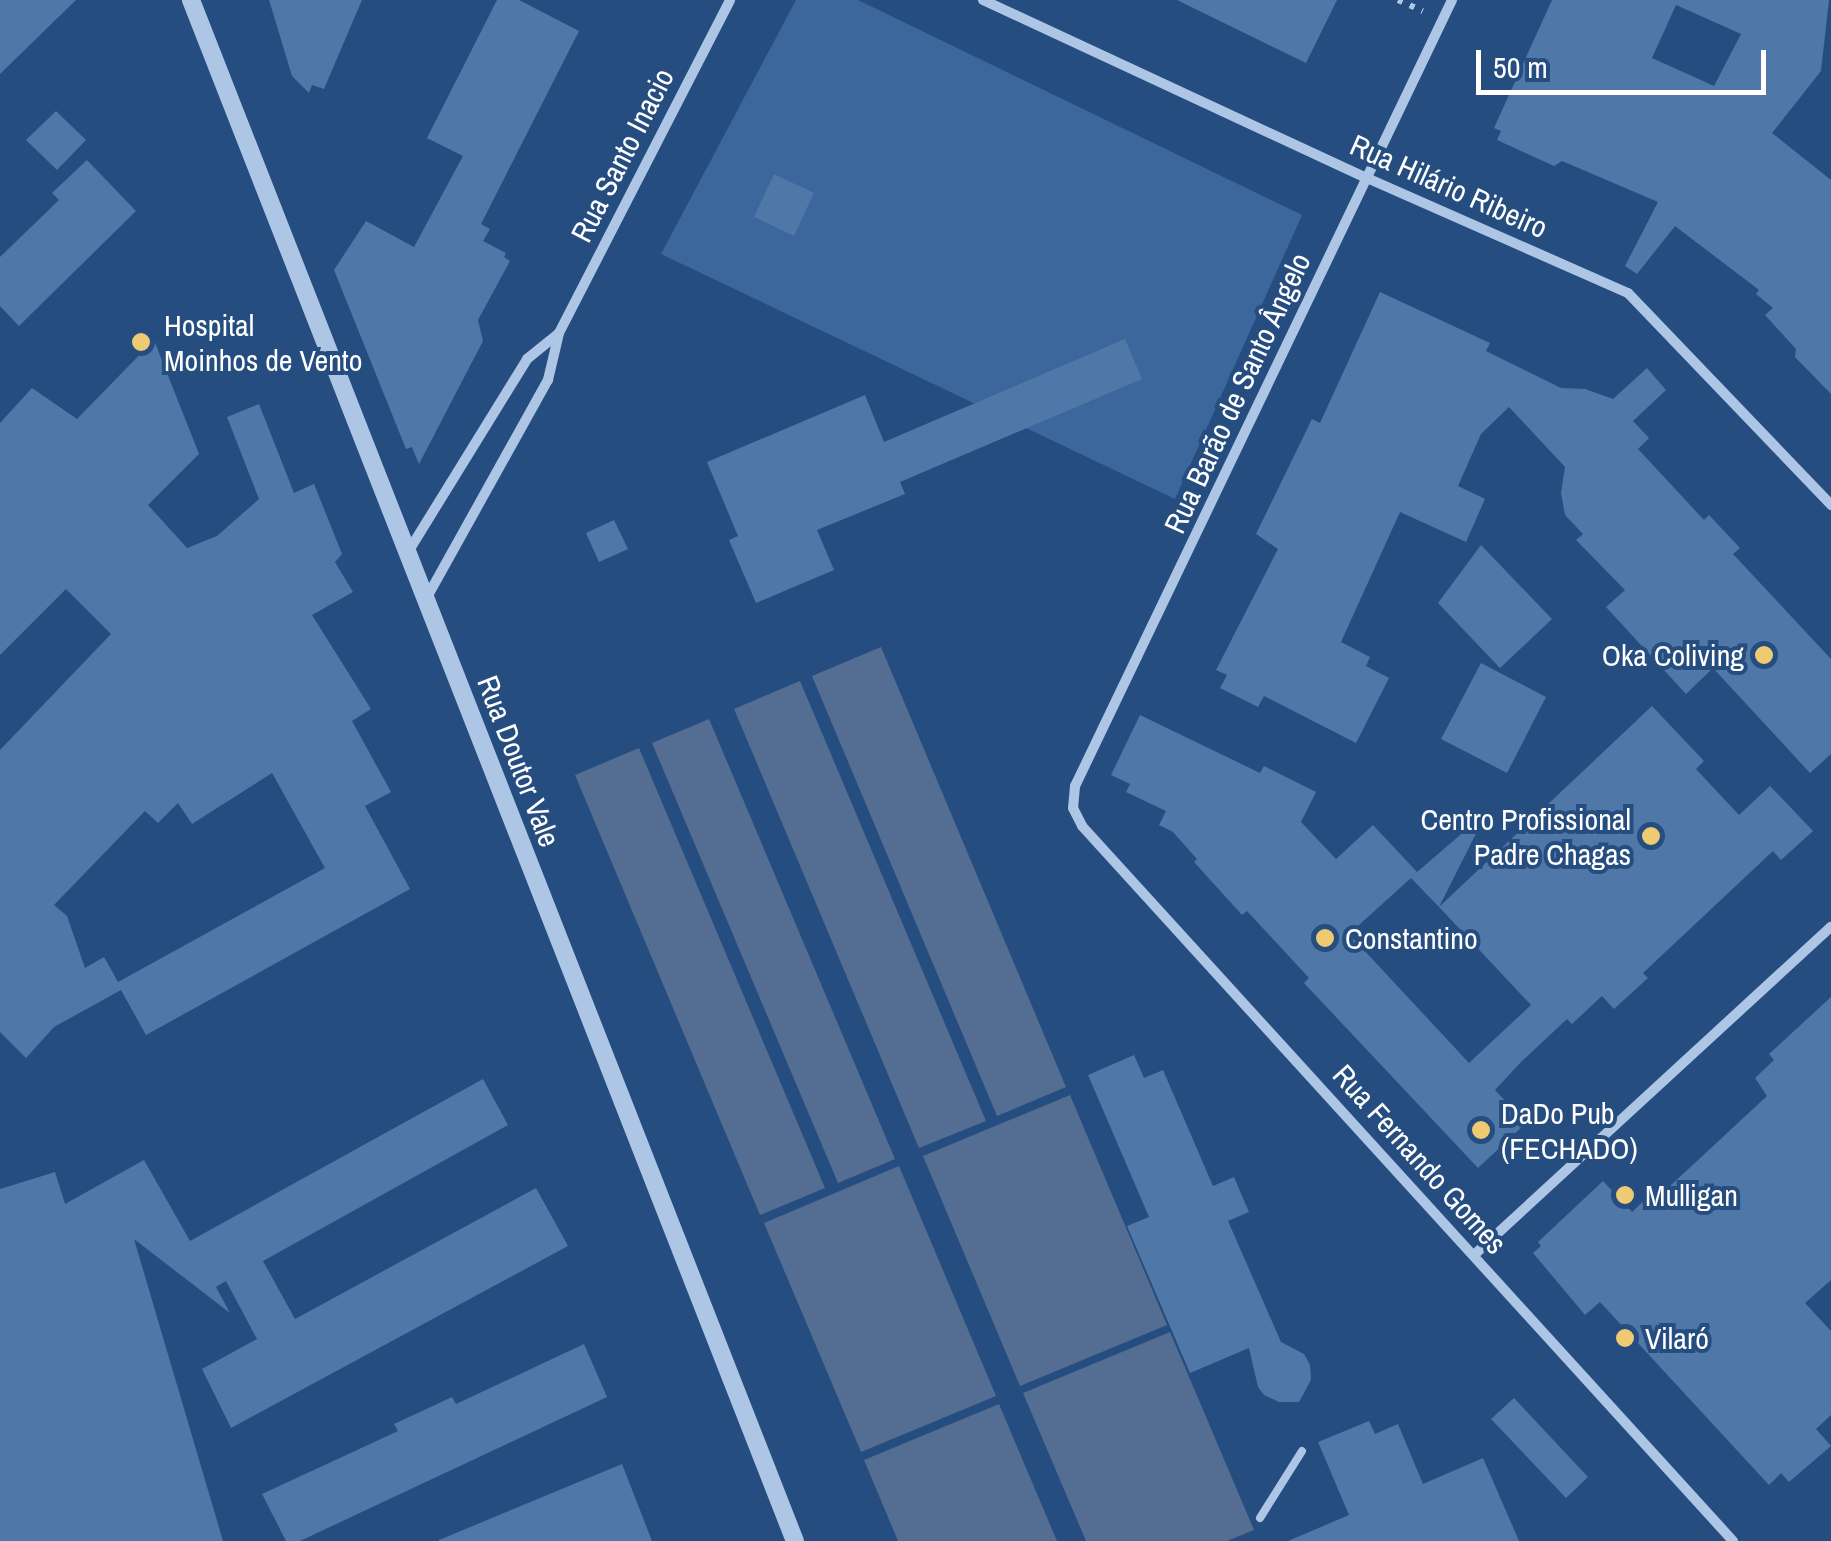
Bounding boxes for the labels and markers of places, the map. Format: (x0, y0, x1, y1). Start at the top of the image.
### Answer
place label: Hospital Moinhos de Vento (164, 307, 362, 378)
marker: Hospital Moinhos de Vento (128, 329, 154, 355)
place label: Oka Coliving (1602, 637, 1744, 673)
marker: Oka Coliving (1753, 644, 1775, 666)
place label: Centro Profissional Padre Chagas (1420, 801, 1631, 872)
marker: Centro Profissional Padre Chagas (1640, 825, 1662, 847)
place label: Constantino (1345, 920, 1478, 956)
marker: Constantino (1314, 927, 1336, 949)
place label: DaDo Pub (FECHADO) (1501, 1095, 1638, 1166)
marker: DaDo Pub (FECHADO) (1470, 1119, 1492, 1141)
place label: Mulligan (1645, 1177, 1738, 1213)
marker: Mulligan (1614, 1184, 1636, 1206)
place label: Vilaró (1645, 1320, 1709, 1356)
marker: Vilaró (1614, 1327, 1636, 1349)

